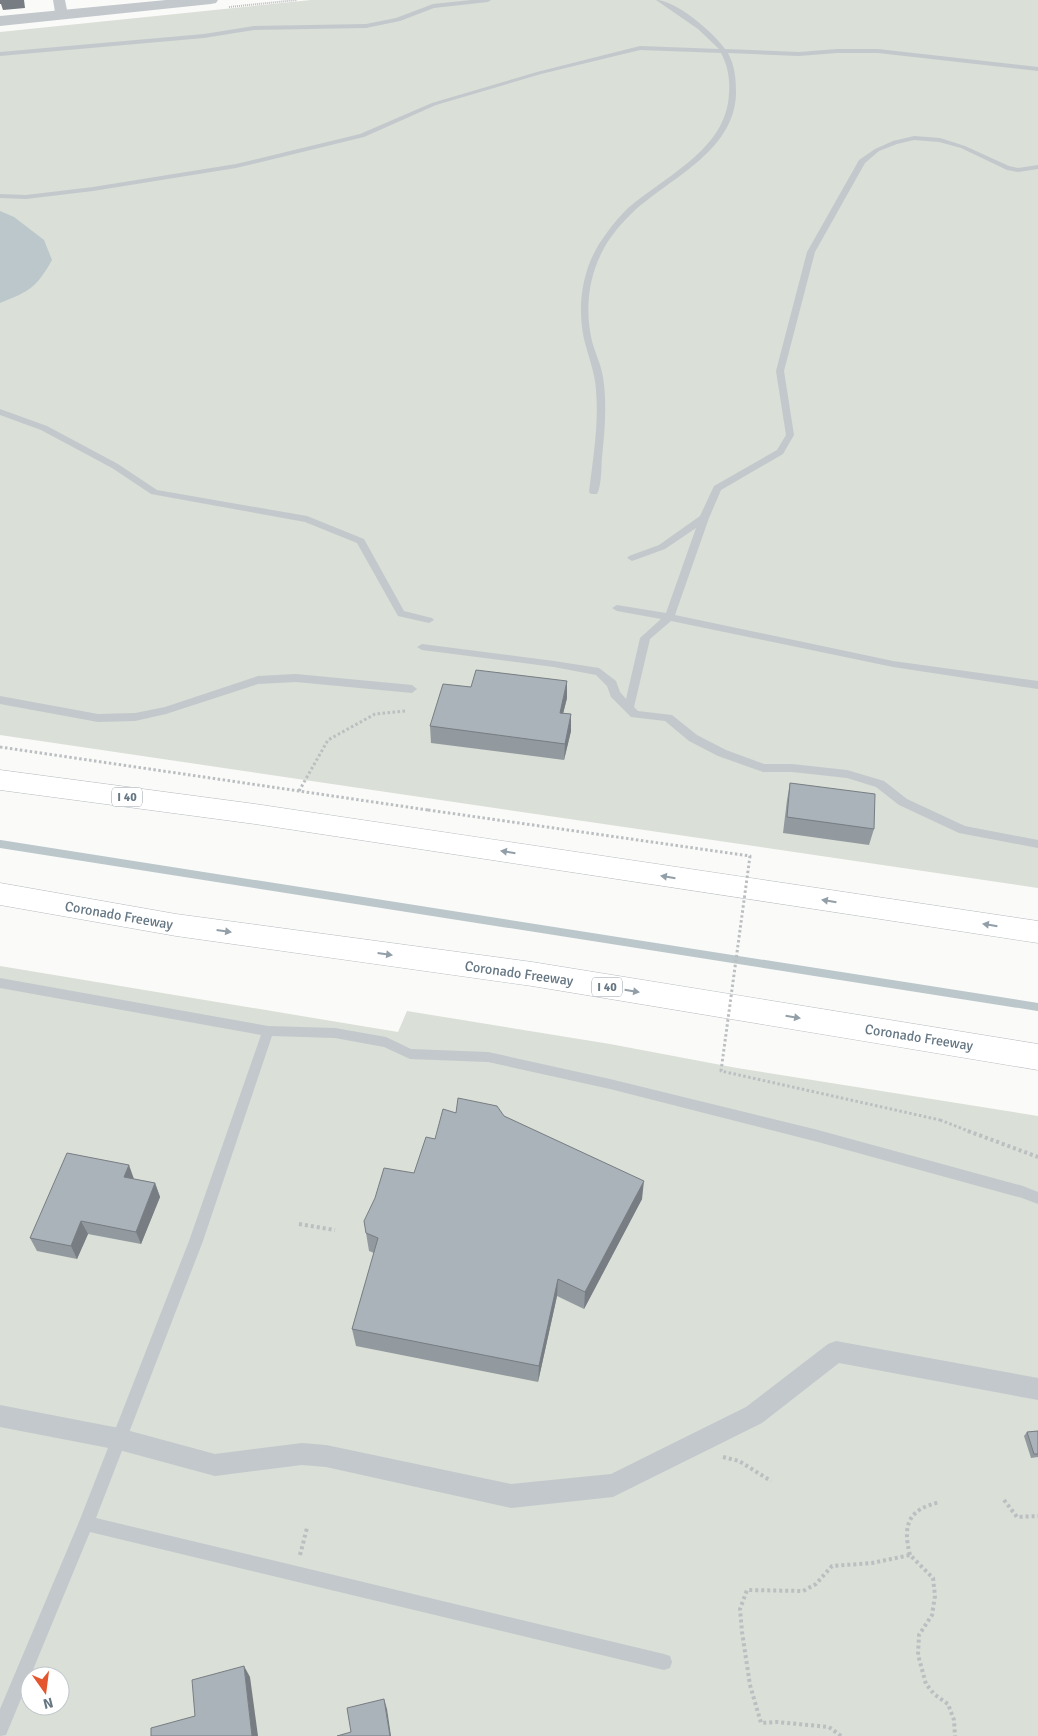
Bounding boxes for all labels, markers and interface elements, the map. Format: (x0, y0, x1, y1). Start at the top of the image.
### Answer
road number: I 40 (112, 788, 142, 806)
one-way arrow (499, 848, 515, 856)
one-way arrow (660, 872, 676, 880)
one-way arrow (821, 897, 837, 905)
street label: Coronado Freeway (64, 898, 175, 933)
one-way arrow (981, 921, 997, 929)
one-way arrow (216, 928, 232, 936)
one-way arrow (377, 950, 393, 958)
street label: Coronado Freeway (464, 957, 575, 990)
road number: I 40 (592, 978, 622, 996)
one-way arrow (625, 987, 641, 995)
one-way arrow (785, 1013, 801, 1021)
street label: Coronado Freeway (864, 1021, 975, 1055)
north arrow (20, 1666, 70, 1716)
text: N (41, 1694, 55, 1713)

